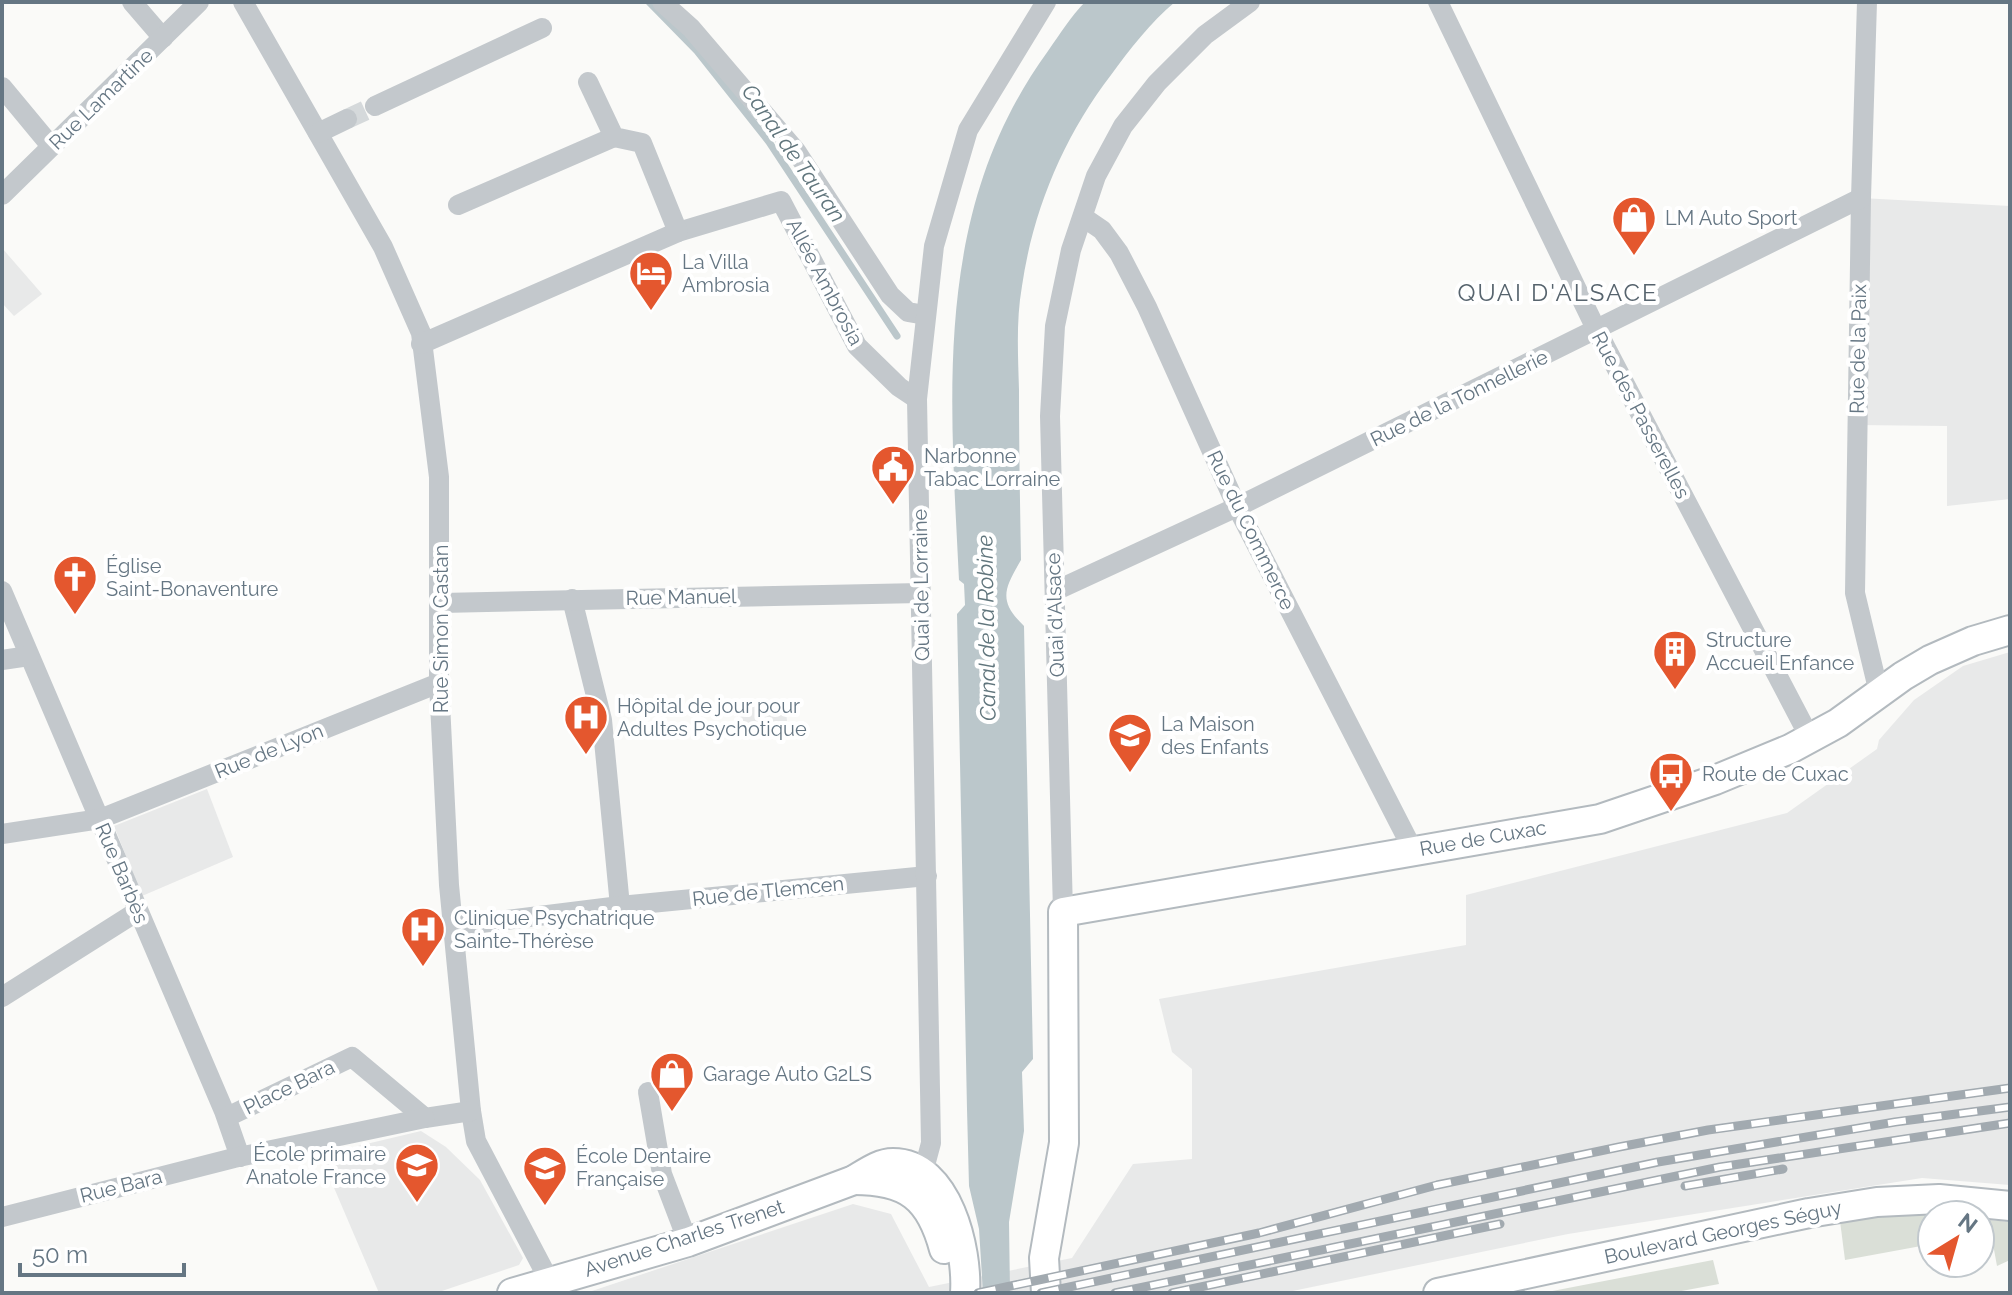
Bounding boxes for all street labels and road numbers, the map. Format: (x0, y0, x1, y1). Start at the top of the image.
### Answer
street label: Rue Lamartine (44, 43, 158, 155)
street label: Allée Ambrosia (782, 215, 868, 349)
street label: Rue de la Paix (1845, 284, 1871, 414)
street label: Rue des Passerelles (1587, 327, 1695, 503)
street label: Rue de la Tonnellerie (1366, 344, 1552, 451)
street label: Rue du Commerce (1202, 446, 1300, 614)
street label: Quai de Lorraine (908, 508, 934, 661)
street label: Rue Simon Castan (429, 545, 453, 713)
street label: Quai d'Alsace (1041, 552, 1069, 678)
street label: Rue Manuel (625, 584, 737, 610)
street label: Rue de Lyon (211, 718, 327, 784)
street label: Rue de Cuxac (1418, 815, 1548, 861)
street label: Rue Barbès (90, 819, 154, 927)
street label: Rue de Tlemcen (691, 871, 845, 911)
street label: Place Bara (239, 1055, 339, 1119)
street label: Rue Bara (77, 1164, 165, 1208)
street label: Avenue Charles Trenet (581, 1194, 787, 1282)
street label: Boulevard Georges Séguy (1602, 1195, 1844, 1269)

